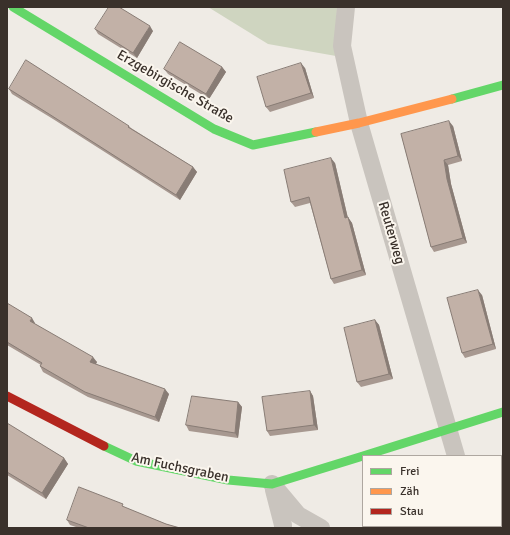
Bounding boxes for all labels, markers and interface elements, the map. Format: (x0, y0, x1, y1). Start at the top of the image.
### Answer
street label: Erzgebirgische Straße (114, 47, 236, 127)
street label: Reuterweg (374, 200, 408, 266)
street label: Am Fuchsgraben (130, 449, 230, 487)
legend (362, 455, 502, 527)
text: Frei (400, 464, 419, 479)
text: Zäh (400, 484, 419, 499)
text: Stau (400, 504, 424, 519)

